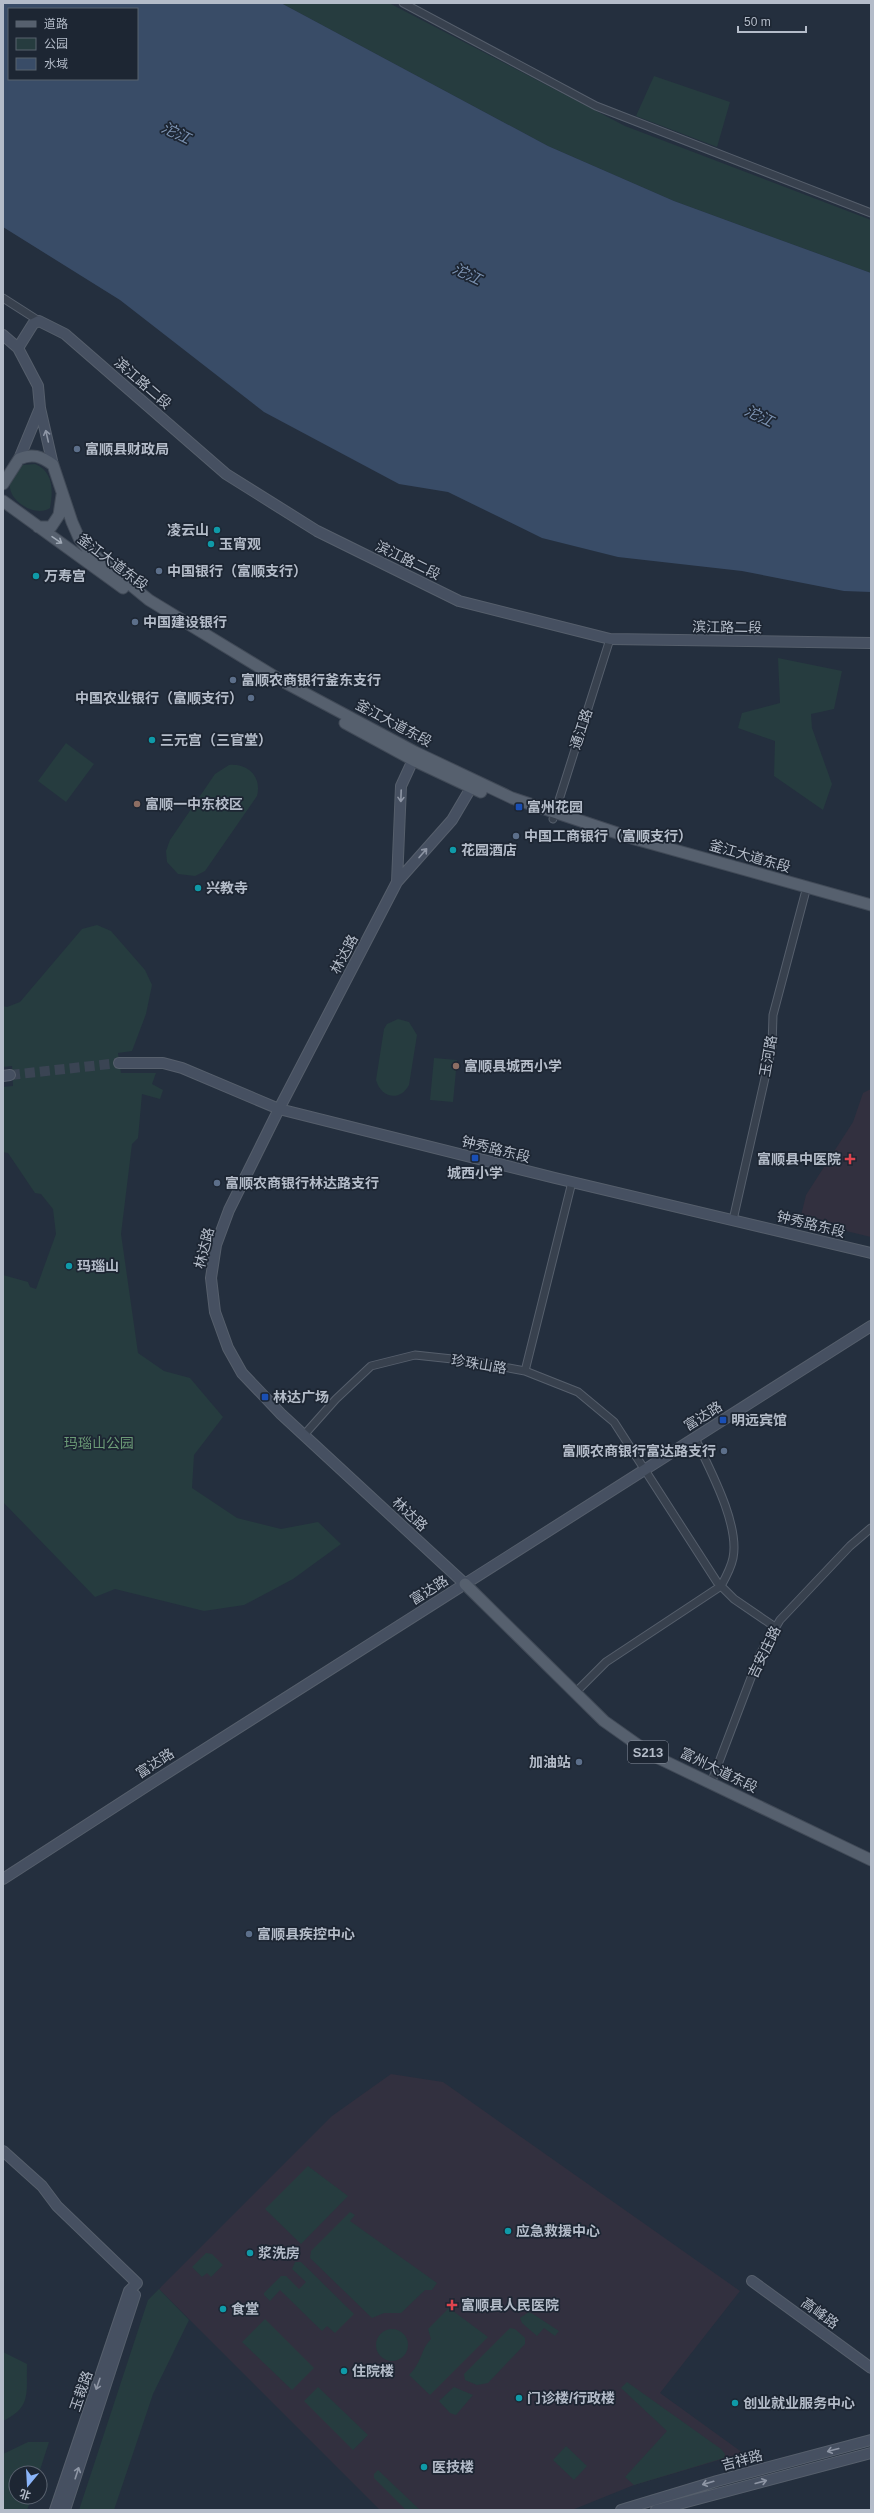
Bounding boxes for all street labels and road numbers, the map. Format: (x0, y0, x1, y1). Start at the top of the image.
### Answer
street label: 滨江路二段 (111, 354, 175, 412)
street label: 釜江大道东段 (75, 530, 151, 594)
street label: 滨江路二段 (373, 537, 443, 583)
street label: 滨江路二段 (692, 618, 762, 636)
street label: 釜江大道东段 (353, 696, 435, 750)
street label: 通江路 (567, 707, 595, 751)
street label: 釜江大道东段 (707, 837, 793, 875)
street label: 林达路 (327, 932, 361, 976)
street label: 玉河路 (756, 1034, 780, 1078)
street label: 钟秀路东段 (460, 1133, 532, 1165)
street label: 钟秀路东段 (775, 1208, 847, 1240)
street label: 林达路 (191, 1226, 217, 1270)
street label: 珍珠山路 (450, 1352, 508, 1376)
street label: 富达路 (681, 1398, 725, 1434)
street label: 林达路 (389, 1494, 431, 1534)
street label: 富达路 (407, 1572, 451, 1608)
street label: 吉安庄路 (745, 1623, 783, 1681)
road number: S213 (628, 1741, 668, 1763)
street label: 富州大道东段 (678, 1744, 760, 1796)
street label: 富达路 (133, 1745, 177, 1781)
street label: 高峰路 (798, 2294, 842, 2332)
street label: 玉裁路 (67, 2369, 95, 2413)
street label: 吉祥路 (720, 2447, 764, 2473)

